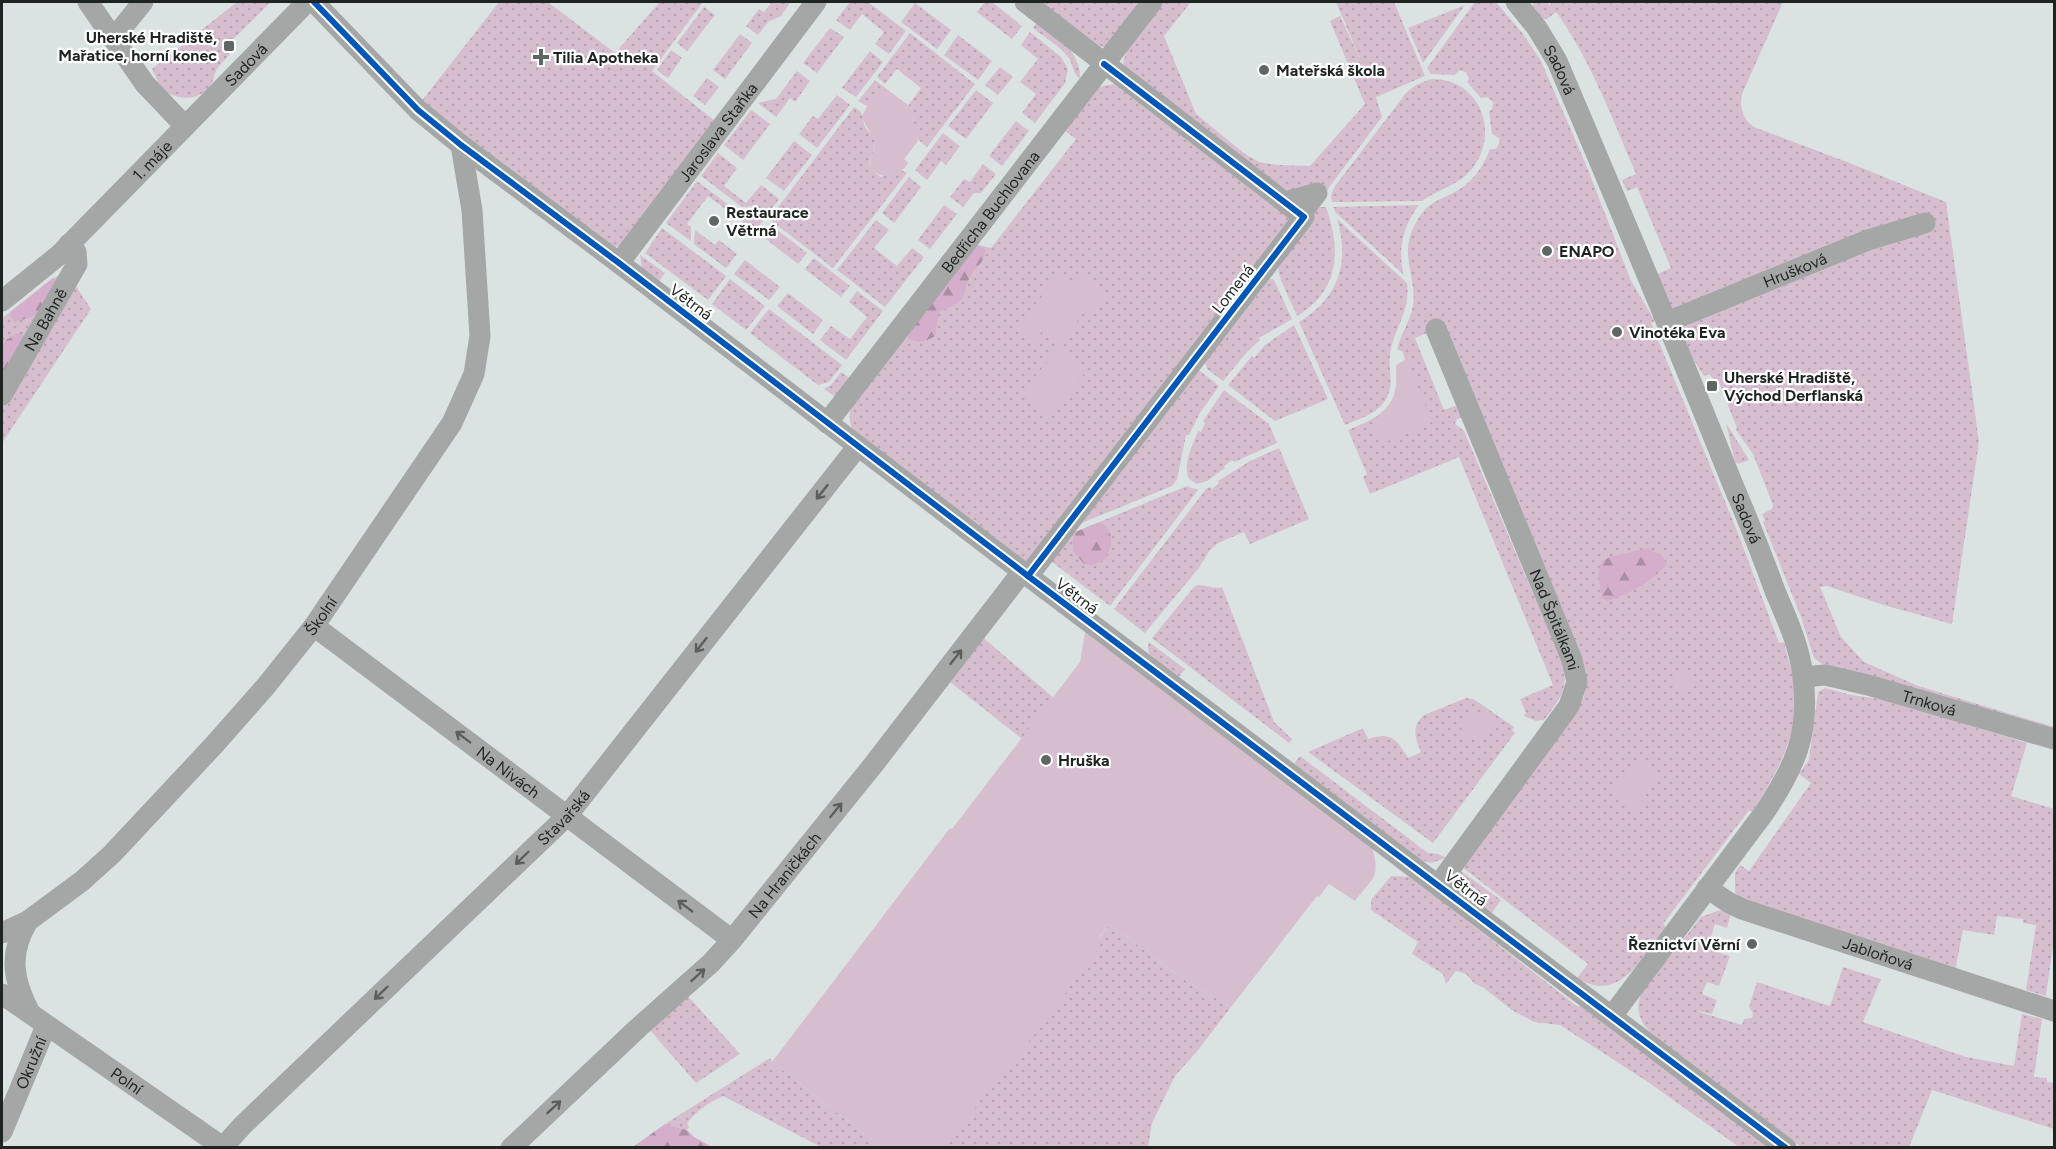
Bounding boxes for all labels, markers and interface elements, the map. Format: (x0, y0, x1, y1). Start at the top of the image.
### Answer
place label: Uherské Hradiště, Mařatice, horní konec (58, 28, 217, 65)
street label: Sadová (220, 39, 271, 90)
marker: Uherské Hradiště, Mařatice, horní konec (222, 39, 236, 53)
street label: Sadová (1540, 41, 1580, 97)
place label: Tilia Apotheka (553, 48, 658, 67)
marker: Tilia Apotheka (534, 50, 548, 64)
place label: Mateřská škola (1276, 61, 1385, 80)
marker: Mateřská škola (1257, 63, 1271, 77)
street label: Jaroslava Staňka (674, 79, 761, 185)
street label: 1. máje (128, 136, 176, 184)
street label: Bedřicha Buchlovana (937, 147, 1043, 276)
place label: Restaurace Větrná (726, 203, 809, 240)
marker: Restaurace Větrná (707, 214, 721, 228)
place label: ENAPO (1559, 242, 1615, 261)
marker: ENAPO (1540, 244, 1554, 258)
street label: Hrušková (1760, 248, 1829, 291)
street label: Lomená (1208, 261, 1258, 317)
street label: Větrná (666, 280, 716, 324)
street label: Na Bahně (20, 285, 71, 354)
place label: Vinotéka Eva (1629, 323, 1725, 342)
marker: Vinotéka Eva (1610, 325, 1624, 339)
place label: Uherské Hradiště, Východ Derflanská (1724, 368, 1863, 405)
marker: Uherské Hradiště, Východ Derflanská (1705, 379, 1719, 393)
one-way arrow (815, 483, 828, 499)
street label: Sadová (1728, 490, 1766, 546)
street label: Nad Špitálkami (1526, 566, 1583, 672)
street label: Větrná (1052, 574, 1102, 618)
street label: Školní (301, 592, 341, 639)
one-way arrow (695, 637, 708, 653)
one-way arrow (950, 649, 963, 665)
street label: Trnková (1900, 686, 1958, 720)
one-way arrow (455, 731, 471, 743)
street label: Na Nivách (473, 742, 544, 802)
place label: Hruška (1058, 751, 1110, 770)
marker: Hruška (1039, 753, 1053, 767)
street label: Stavařská (533, 786, 594, 849)
one-way arrow (830, 802, 843, 818)
street label: Na Hraničkách (744, 828, 825, 922)
one-way arrow (515, 851, 530, 866)
street label: Větrná (1441, 866, 1491, 910)
one-way arrow (677, 900, 693, 913)
street label: Jabloňová (1840, 933, 1916, 974)
place label: Řeznictví Věrní (1628, 935, 1741, 954)
marker: Řeznictví Věrní (1745, 937, 1759, 951)
one-way arrow (690, 968, 705, 982)
one-way arrow (374, 986, 389, 1000)
street label: Okružní (11, 1032, 51, 1092)
street label: Polní (107, 1063, 148, 1099)
one-way arrow (546, 1101, 561, 1115)

